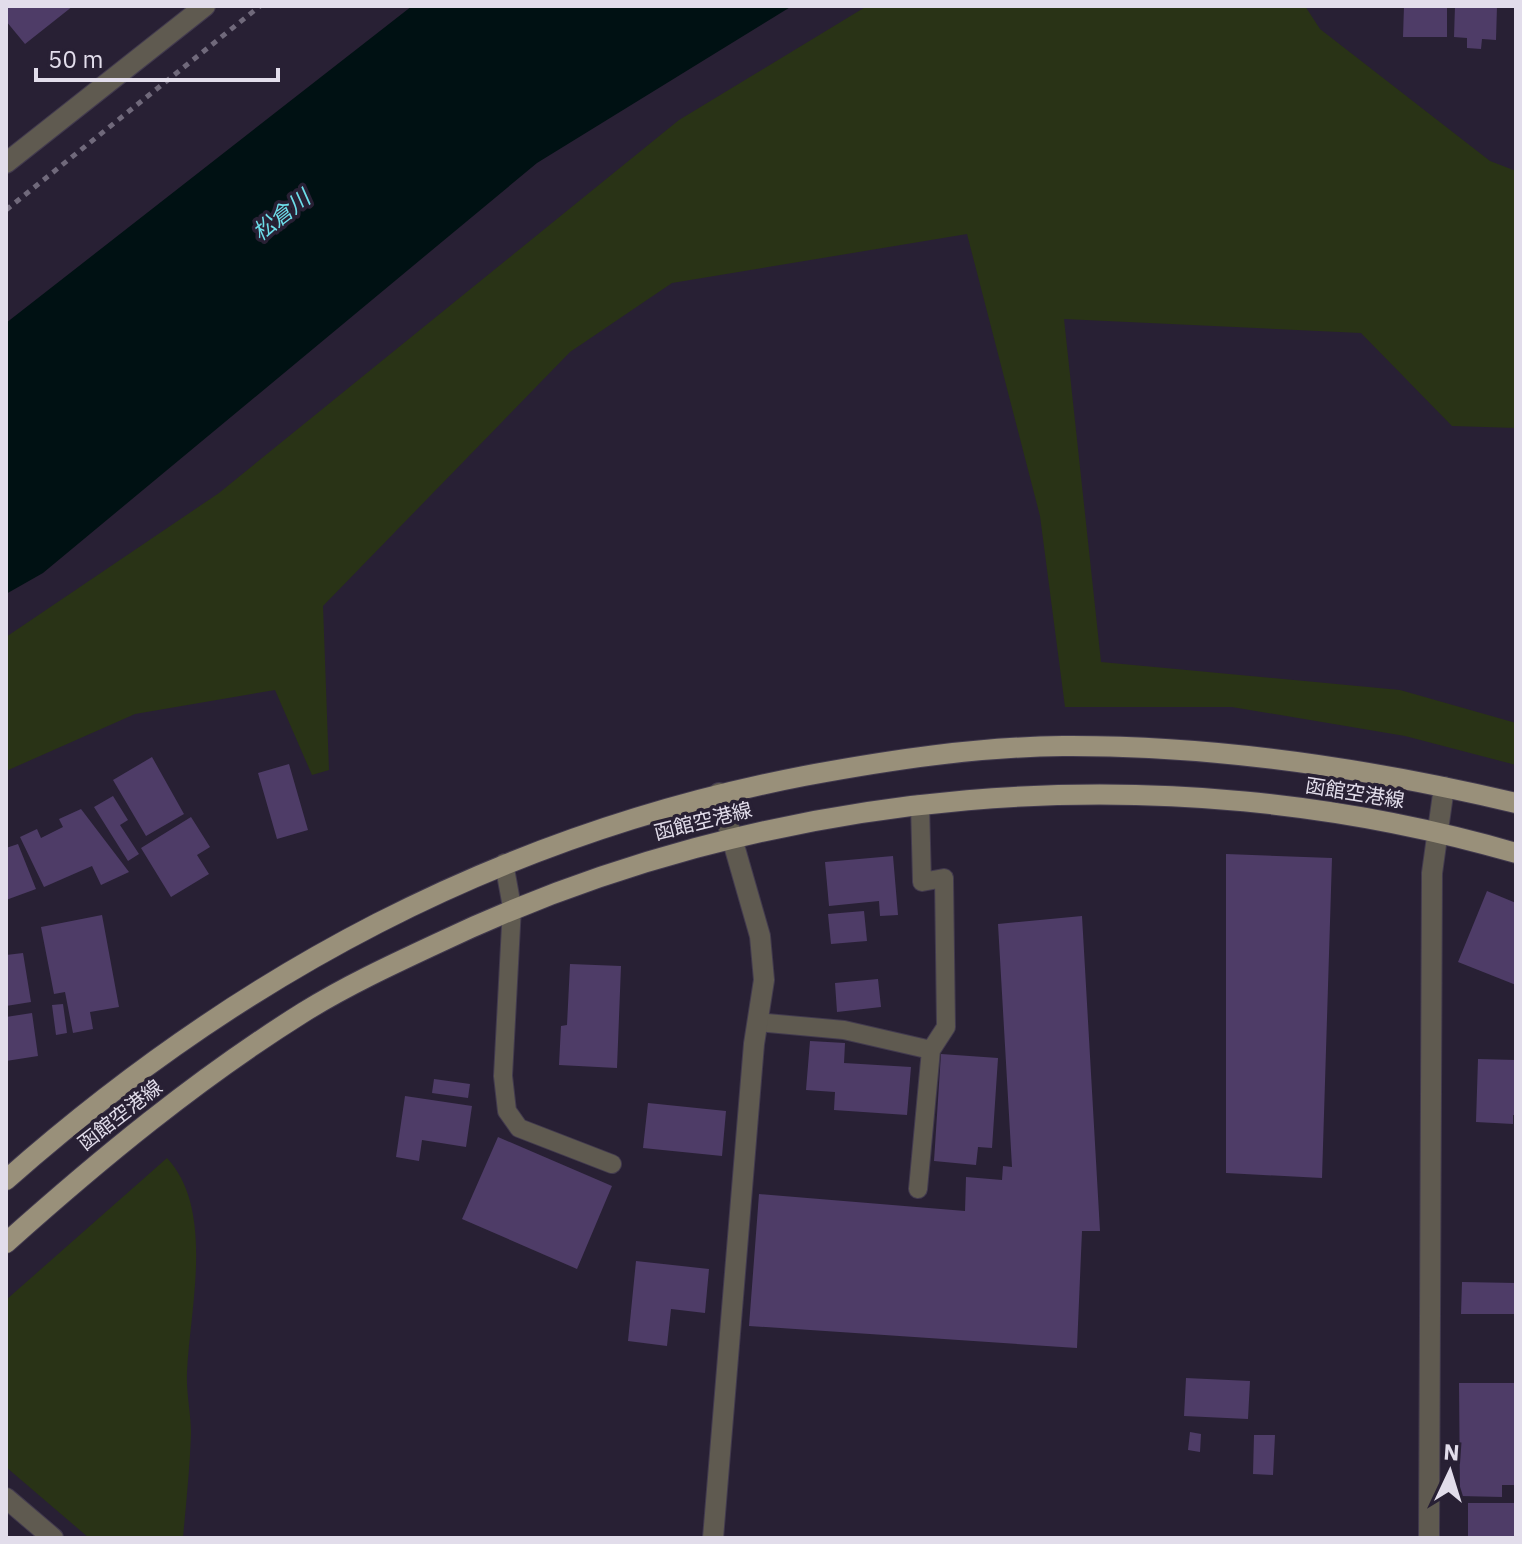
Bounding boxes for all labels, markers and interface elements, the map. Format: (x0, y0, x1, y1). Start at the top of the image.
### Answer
scale bar (36, 32, 278, 82)
text: 50 m (48, 43, 103, 75)
water label: 松倉川 (246, 182, 317, 246)
street label: 函館空港線 (1304, 771, 1407, 814)
street label: 函館空港線 (651, 795, 755, 846)
street label: 函館空港線 (72, 1073, 167, 1156)
north arrow (1410, 1432, 1490, 1512)
text: N (1442, 1437, 1460, 1467)

